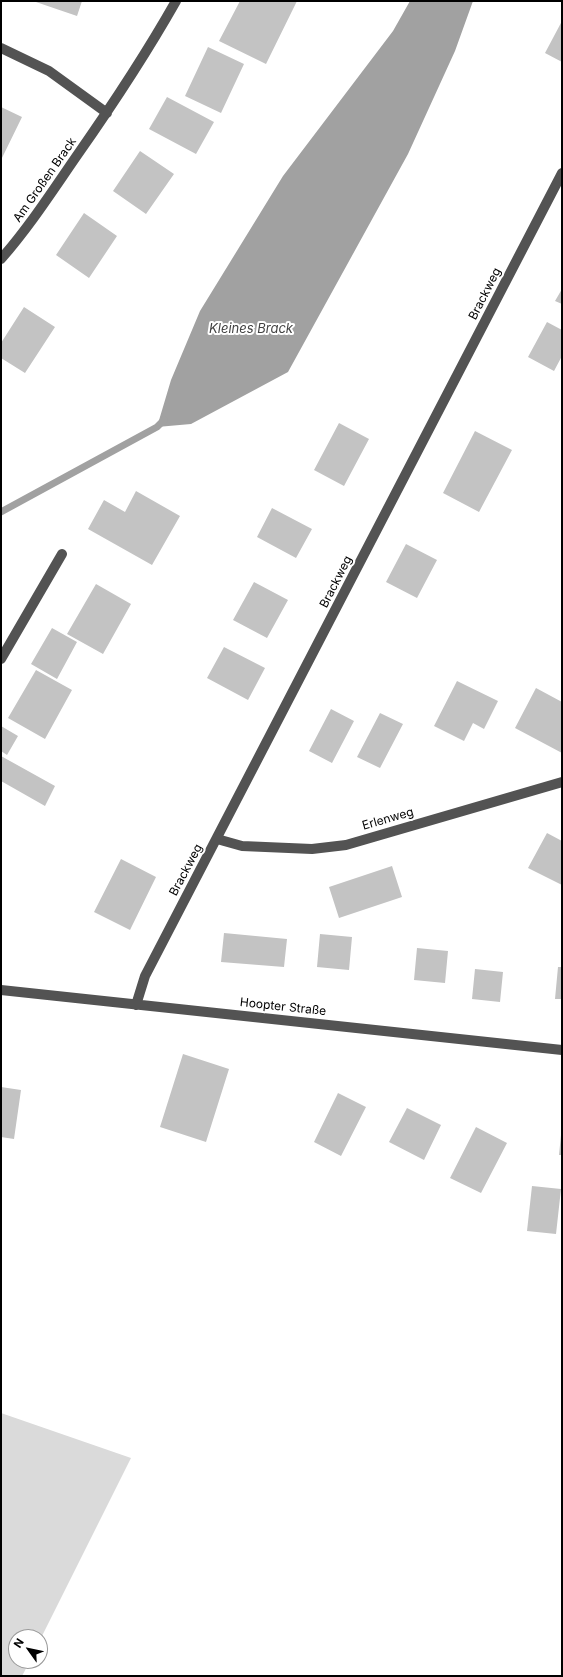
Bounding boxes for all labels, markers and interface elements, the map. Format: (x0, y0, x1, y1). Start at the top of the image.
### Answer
street label: Am Großen Brack (10, 135, 80, 225)
street label: Brackweg (466, 266, 504, 322)
water label: Kleines Brack (209, 321, 293, 337)
street label: Brackweg (317, 554, 355, 610)
street label: Erlenweg (361, 805, 415, 833)
street label: Brackweg (166, 842, 206, 898)
street label: Hoopter Straße (239, 995, 327, 1019)
north arrow (8, 1629, 48, 1669)
text: N (11, 1636, 27, 1650)

